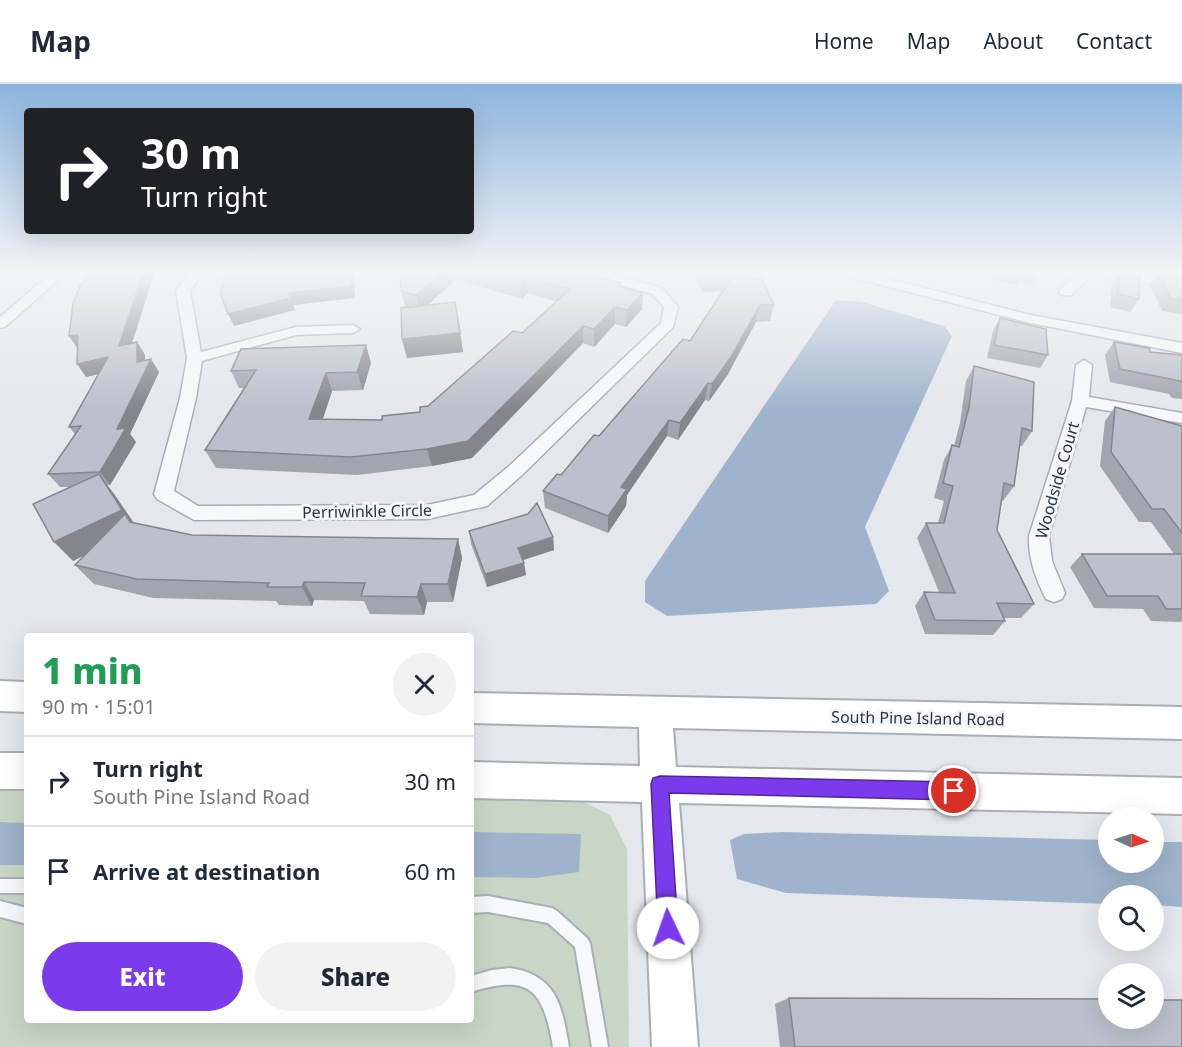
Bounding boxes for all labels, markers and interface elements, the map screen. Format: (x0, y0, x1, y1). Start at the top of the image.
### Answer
text: Map (30, 22, 91, 60)
text: Home (814, 27, 874, 55)
text: Map (907, 27, 950, 55)
text: About (983, 27, 1043, 55)
text: Contact (1076, 27, 1152, 55)
text: 30 m (141, 124, 241, 181)
icon: right (42, 132, 120, 210)
text: Turn right (141, 178, 267, 215)
street label: Woodside Court (1030, 419, 1084, 541)
street label: Perriwinkle Circle (302, 499, 432, 523)
text: 1 min (42, 646, 143, 695)
button: close (393, 653, 456, 716)
text: 90 m · 15:01 (42, 693, 156, 720)
street label: South Pine Island Road (831, 705, 1005, 731)
text: Turn right (93, 753, 203, 783)
icon: right (42, 765, 75, 798)
pin (928, 765, 979, 816)
text: 30 m (405, 766, 456, 796)
icon: arrive (937, 774, 970, 807)
text: South Pine Island Road (93, 783, 310, 810)
north arrow (1098, 807, 1164, 873)
map controls (1098, 807, 1164, 1029)
icon: arrive (42, 855, 75, 888)
text: Arrive at destination (93, 856, 320, 886)
text: 60 m (405, 856, 456, 886)
button: search (1098, 885, 1164, 951)
position arrow (636, 896, 700, 960)
button: Exit (42, 942, 243, 1011)
button: Share (255, 942, 456, 1011)
button: layers (1098, 963, 1164, 1029)

